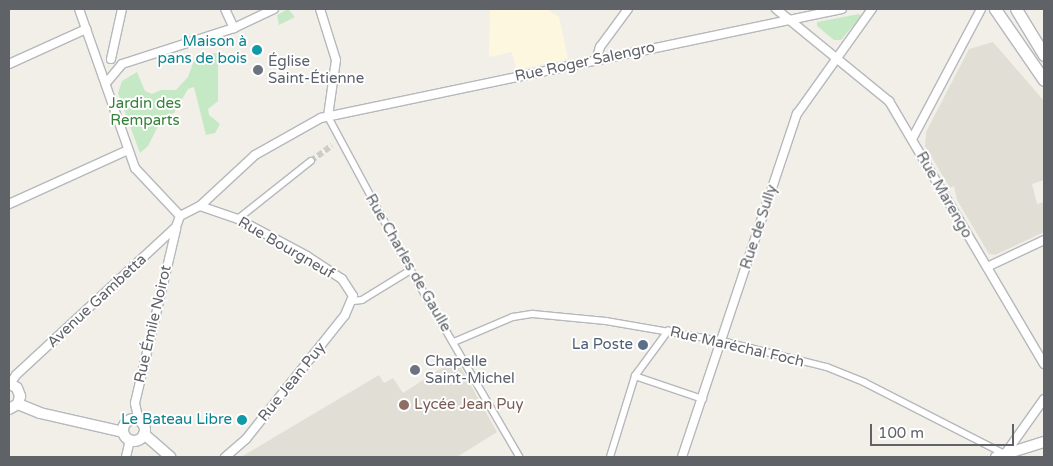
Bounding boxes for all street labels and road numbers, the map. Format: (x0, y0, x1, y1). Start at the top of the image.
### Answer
street label: Rue Roger Salengro (513, 38, 657, 86)
street label: Rue Marengo (912, 149, 976, 241)
street label: Rue de Sully (737, 182, 781, 272)
street label: Rue Charles de Gaulle (361, 191, 455, 335)
street label: Rue Bourgneuf (235, 213, 337, 283)
street label: Avenue Gambetta (44, 250, 150, 352)
street label: Rue Émile Noirot (131, 263, 175, 385)
street label: Rue Maréchal Foch (668, 323, 806, 371)
street label: Rue Jean Puy (255, 339, 329, 425)

